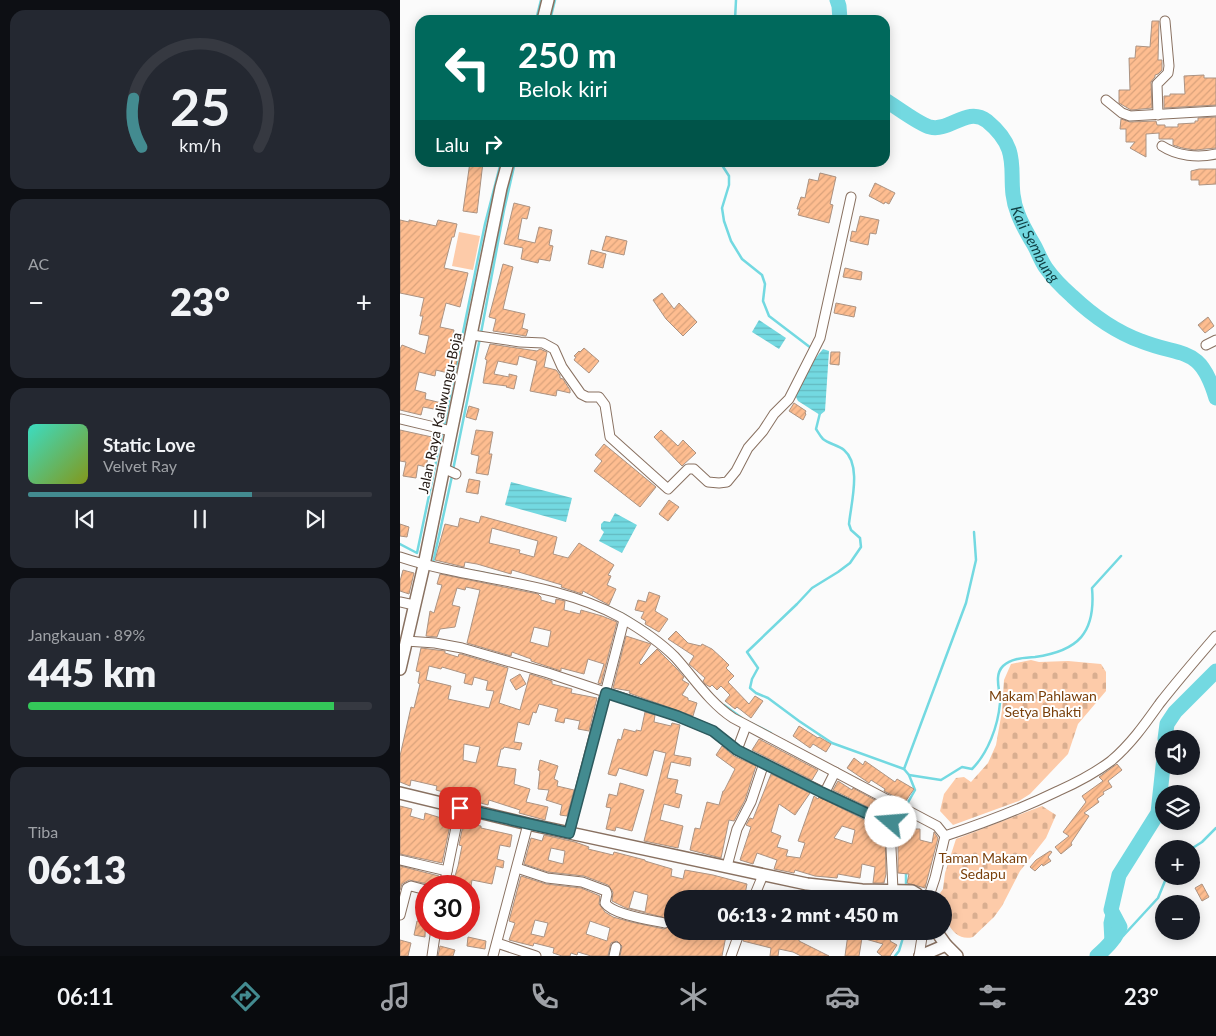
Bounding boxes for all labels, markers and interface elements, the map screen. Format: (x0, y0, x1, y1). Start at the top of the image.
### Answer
text: 250 m (518, 33, 617, 75)
icon: left (435, 35, 500, 100)
text: 25 (170, 75, 230, 137)
text: Belok kiri (518, 75, 608, 102)
icon: right (479, 130, 507, 158)
text: Lalu (435, 133, 469, 156)
text: km/h (179, 134, 221, 156)
water label: Kali Sembung (1008, 203, 1064, 286)
text: AC (28, 254, 49, 273)
text: 23° (170, 278, 230, 324)
text: − (28, 285, 44, 319)
text: + (356, 285, 372, 319)
street label: Jalan Raya Kaliwungu-Boja (414, 331, 465, 495)
text: Static Love (103, 433, 195, 456)
text: Velvet Ray (103, 456, 177, 475)
icon: previous (71, 505, 99, 533)
icon: pause (186, 505, 214, 533)
icon: next (301, 505, 329, 533)
text: Jangkauan · 89% (28, 625, 145, 644)
text: 445 km (28, 649, 156, 695)
park label: Makam Pahlawan Setya Bhakti (989, 687, 1097, 720)
map controls (1155, 730, 1200, 940)
button: sound (1155, 730, 1200, 775)
button: layers (1155, 785, 1200, 830)
pin (439, 787, 481, 829)
icon: arrive (446, 794, 474, 822)
position arrow (864, 795, 916, 847)
text: Tiba (28, 822, 58, 841)
button: + (1155, 840, 1200, 885)
text: 06:13 (28, 846, 126, 892)
park label: Taman Makam Sedapu (939, 849, 1027, 882)
speed limit sign: 30 (415, 875, 480, 940)
button: − (1155, 895, 1200, 940)
text: 06:13 · 2 mnt · 450 m (718, 903, 898, 926)
icon: directions (228, 979, 263, 1014)
icon: music (378, 979, 413, 1014)
icon: phone (527, 979, 562, 1014)
icon: climate (676, 979, 711, 1014)
icon: car (825, 979, 860, 1014)
icon: filters (975, 979, 1010, 1014)
text: 06:11 (57, 983, 114, 1010)
text: 23° (1124, 983, 1159, 1010)

